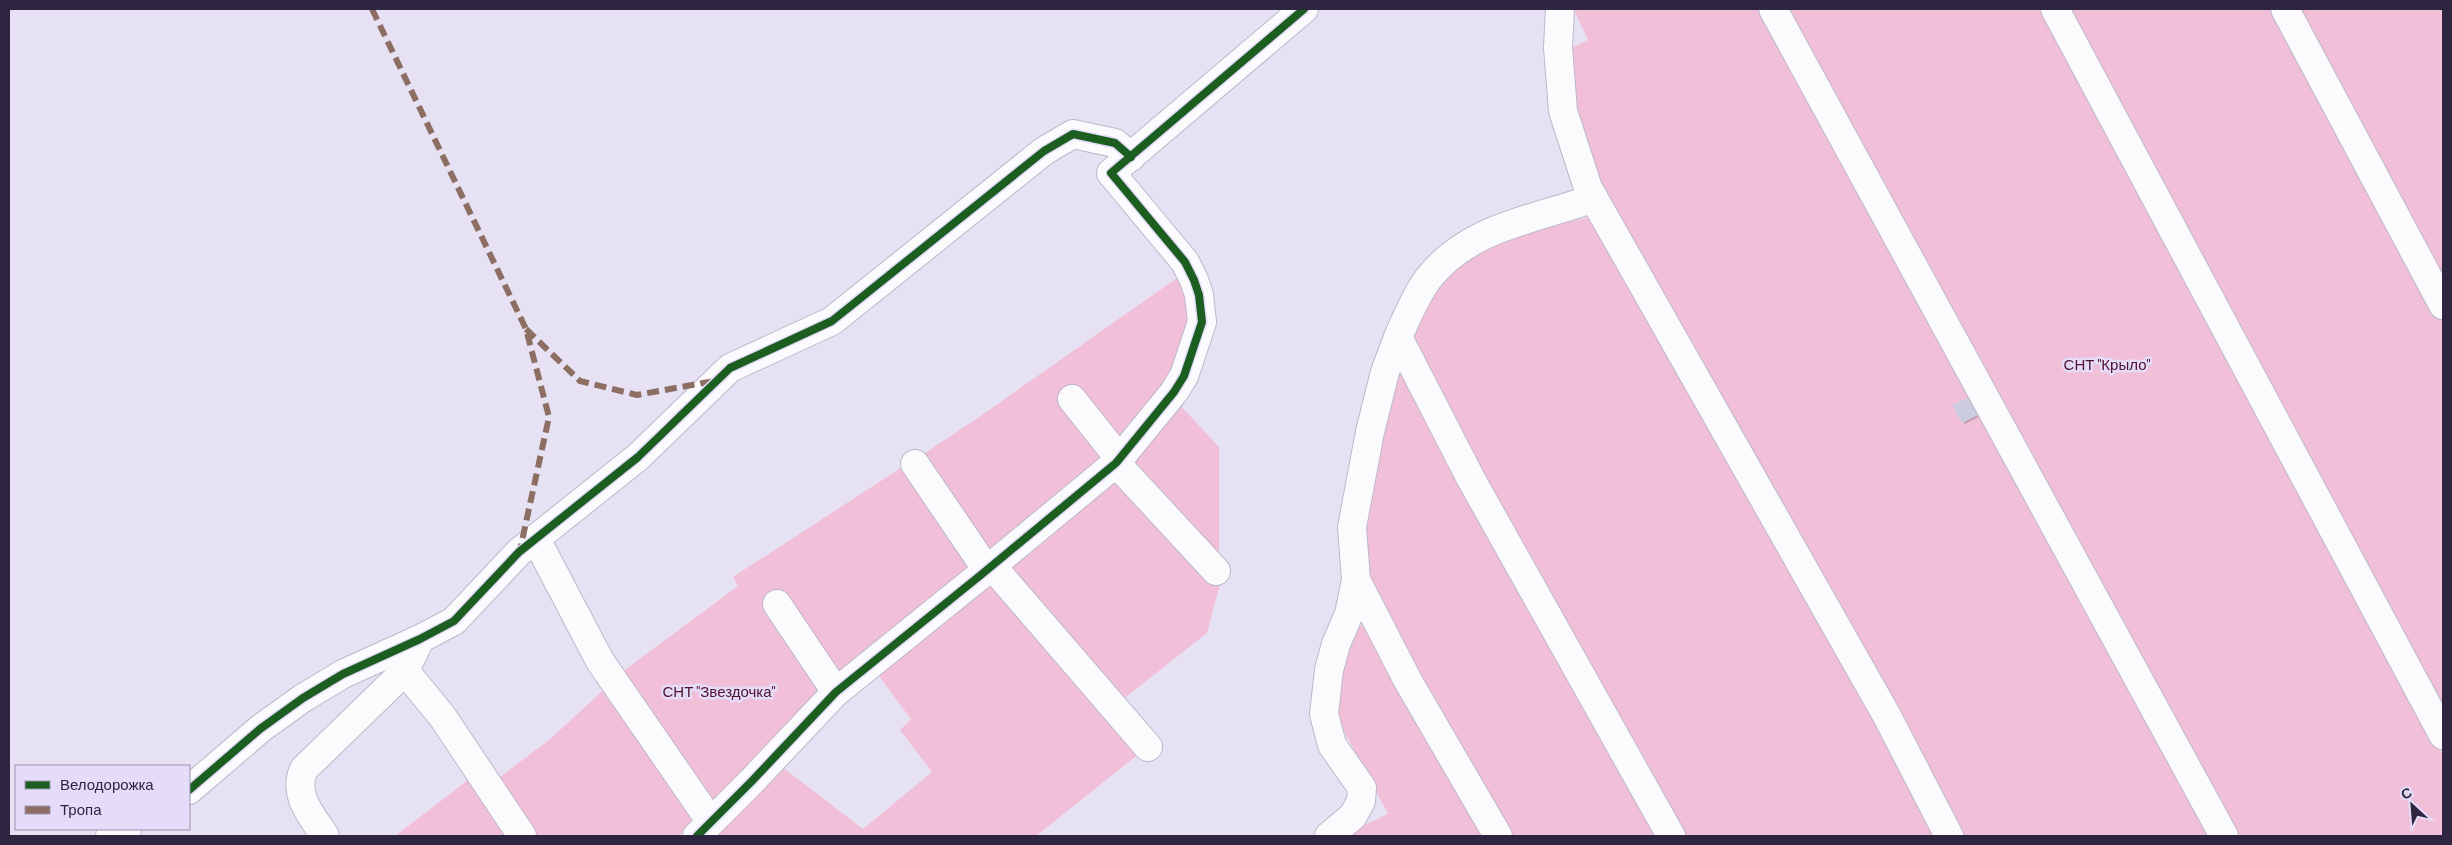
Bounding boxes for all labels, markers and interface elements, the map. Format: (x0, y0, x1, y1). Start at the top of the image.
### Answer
park label: СНТ "Крыло" (2064, 355, 2150, 373)
park label: СНТ "Звездочка" (663, 682, 776, 700)
legend (15, 765, 190, 830)
text: Велодорожка (60, 775, 154, 793)
north arrow (2387, 780, 2437, 830)
text: С (2398, 783, 2414, 803)
text: Тропа (60, 800, 102, 818)

